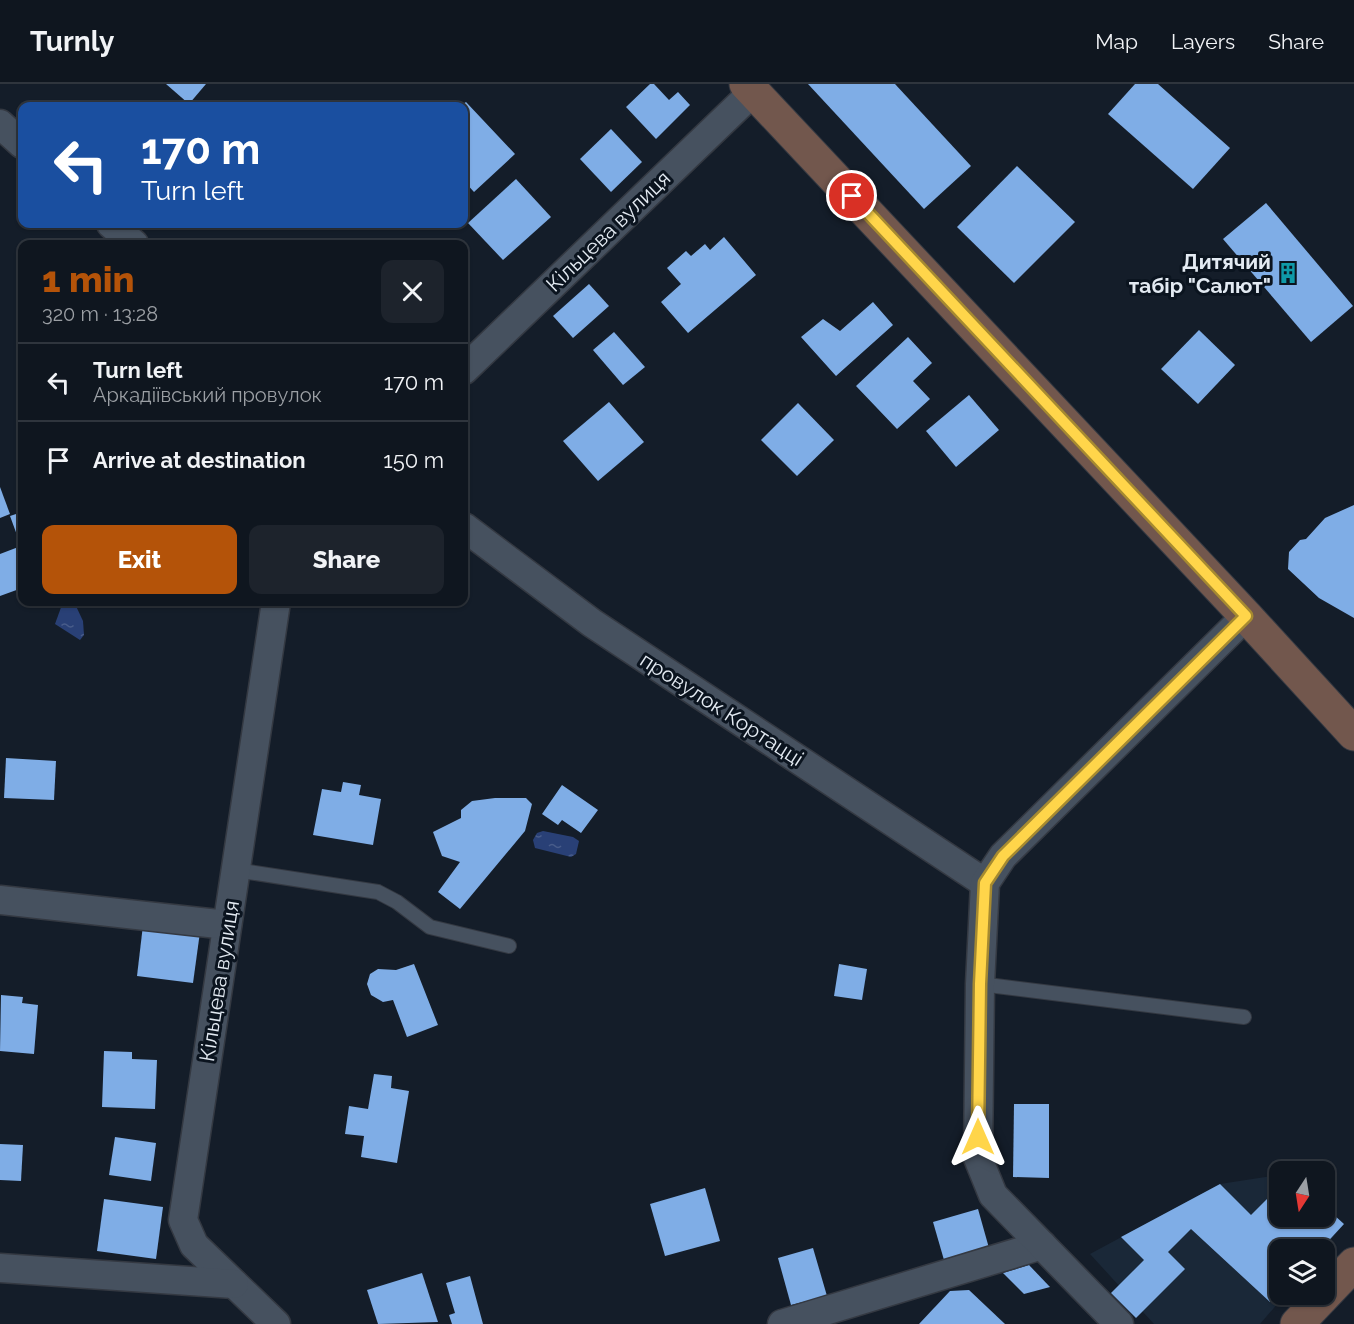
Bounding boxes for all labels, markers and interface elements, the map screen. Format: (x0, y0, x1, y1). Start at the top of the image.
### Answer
text: Turnly (30, 25, 114, 58)
text: Map (1095, 29, 1138, 54)
text: Layers (1171, 29, 1235, 54)
text: Share (1268, 29, 1324, 54)
text: 170 m (141, 125, 260, 174)
icon: left (42, 126, 120, 204)
street label: Кільцева вулиця (541, 166, 675, 296)
pin (826, 170, 877, 221)
text: Turn left (141, 175, 244, 206)
icon: arrive (835, 179, 868, 212)
place label: Дитячий табір "Салют" (1129, 249, 1271, 298)
text: 1 min (42, 258, 134, 300)
button: close (381, 260, 444, 323)
building icon: Дитячий табір "Салют" (1276, 261, 1300, 285)
text: 320 m · 13:28 (42, 302, 158, 326)
text: Turn left (93, 357, 183, 383)
icon: left (42, 366, 75, 399)
text: 170 m (384, 369, 444, 395)
text: Аркадіївський провулок (93, 383, 322, 407)
icon: arrive (42, 444, 75, 477)
text: Arrive at destination (93, 447, 306, 473)
text: 150 m (383, 447, 444, 473)
button: Exit (42, 525, 237, 594)
button: Share (249, 525, 444, 594)
street label: провулок Кортацці (636, 647, 808, 771)
street label: Кільцева вулиця (194, 899, 244, 1063)
position arrow (946, 1105, 1010, 1169)
north arrow (1269, 1161, 1335, 1227)
map controls (1269, 1161, 1335, 1305)
button: layers (1269, 1239, 1335, 1305)

